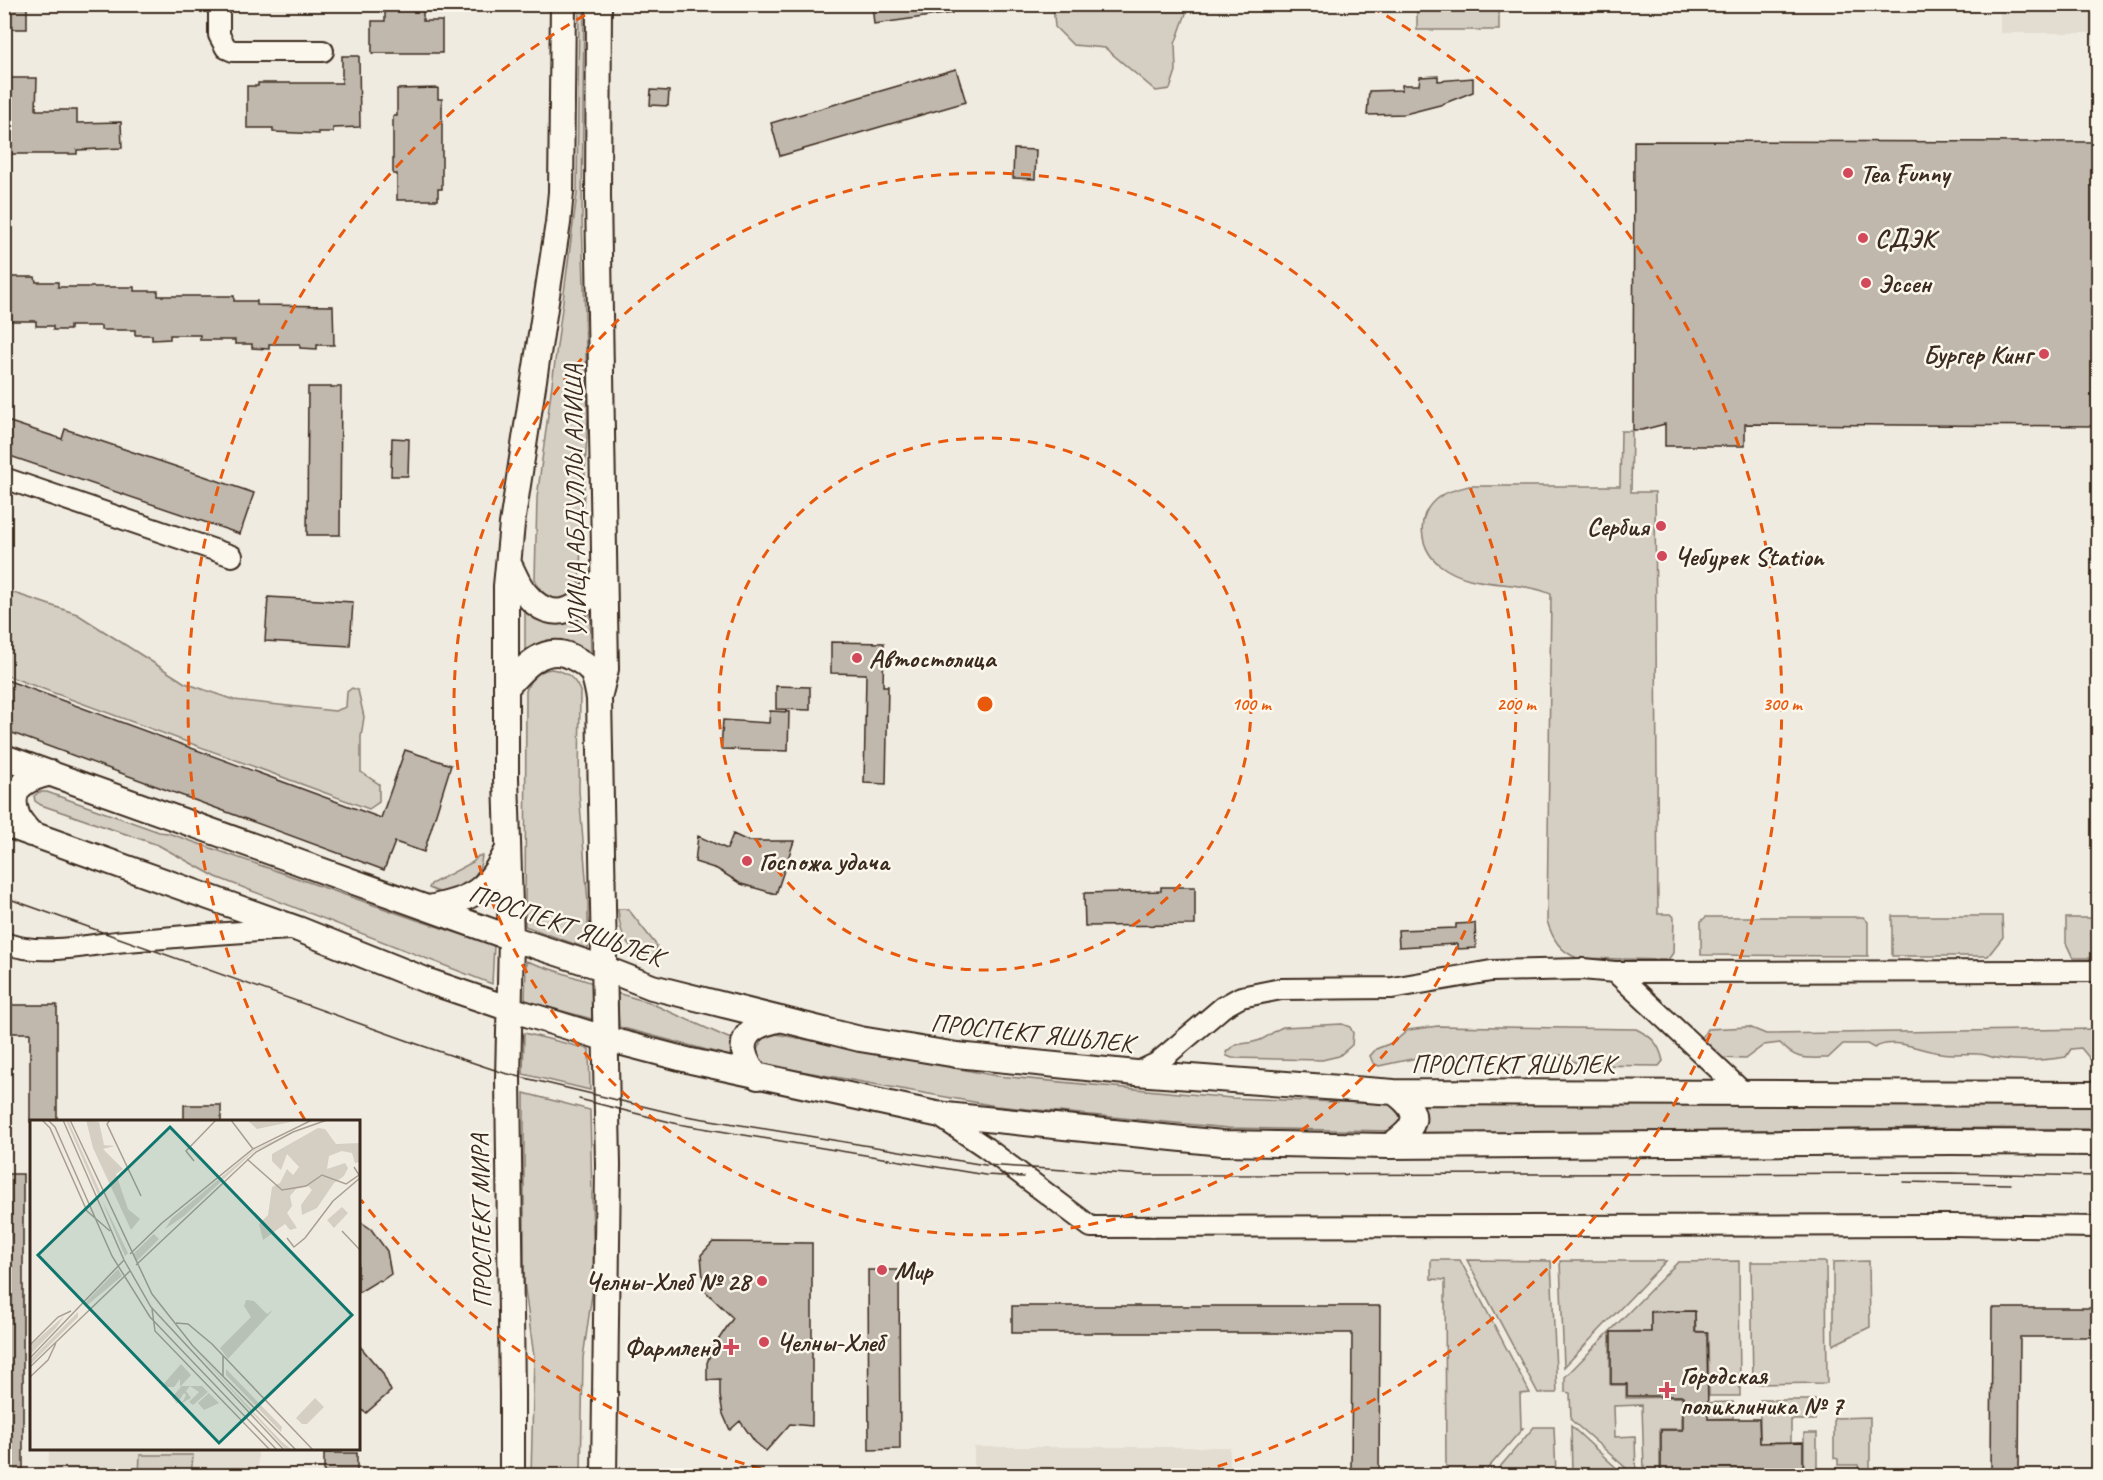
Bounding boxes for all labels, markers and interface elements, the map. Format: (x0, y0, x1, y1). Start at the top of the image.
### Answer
place label: Tea Funny (1860, 157, 1953, 190)
marker: Tea Funny (1841, 166, 1855, 180)
place label: СДЭК (1875, 222, 1940, 255)
marker: СДЭК (1856, 231, 1870, 245)
place label: Эссен (1878, 267, 1933, 300)
marker: Эссен (1859, 276, 1873, 290)
place label: Бургер Кинг (1923, 338, 2036, 371)
marker: Бургер Кинг (2037, 347, 2051, 361)
street label: УЛИЦА АБДУЛЛЫ АЛИША (556, 363, 594, 638)
place label: Сербия (1587, 510, 1651, 543)
marker: Сербия (1654, 519, 1668, 533)
place label: Чебурек Station (1674, 540, 1826, 573)
marker: Чебурек Station (1655, 549, 1669, 563)
place label: Автостолица (869, 642, 998, 675)
marker: Автостолица (850, 651, 864, 665)
text: 100 m (1232, 693, 1272, 715)
text: 200 m (1497, 693, 1537, 715)
text: 300 m (1763, 693, 1803, 715)
centre of rings (975, 694, 995, 714)
place label: Госпожа удача (759, 845, 891, 878)
marker: Госпожа удача (740, 854, 754, 868)
street label: ПРОСПЕКТ ЯШЬЛЕК (465, 876, 672, 975)
street label: ПРОСПЕКТ ЯШЬЛЕК (929, 1006, 1140, 1061)
street label: ПРОСПЕКТ ЯШЬЛЕК (1411, 1048, 1620, 1081)
inset map (30, 1120, 360, 1450)
street label: ПРОСПЕКТ МИРА (463, 1132, 499, 1308)
place label: Мир (894, 1254, 934, 1287)
marker: Мир (875, 1263, 889, 1277)
place label: Челны-Хлеб № 28 (585, 1265, 753, 1298)
marker: Челны-Хлеб № 28 (755, 1274, 769, 1288)
place label: Челны-Хлеб (776, 1326, 888, 1359)
place label: Фармленд (624, 1331, 722, 1364)
marker: Челны-Хлеб (757, 1335, 771, 1349)
marker: Фармленд (724, 1340, 738, 1354)
place label: Городская поликлиника № 7 (1680, 1359, 1845, 1422)
marker: Городская поликлиника № 7 (1658, 1381, 1676, 1399)

